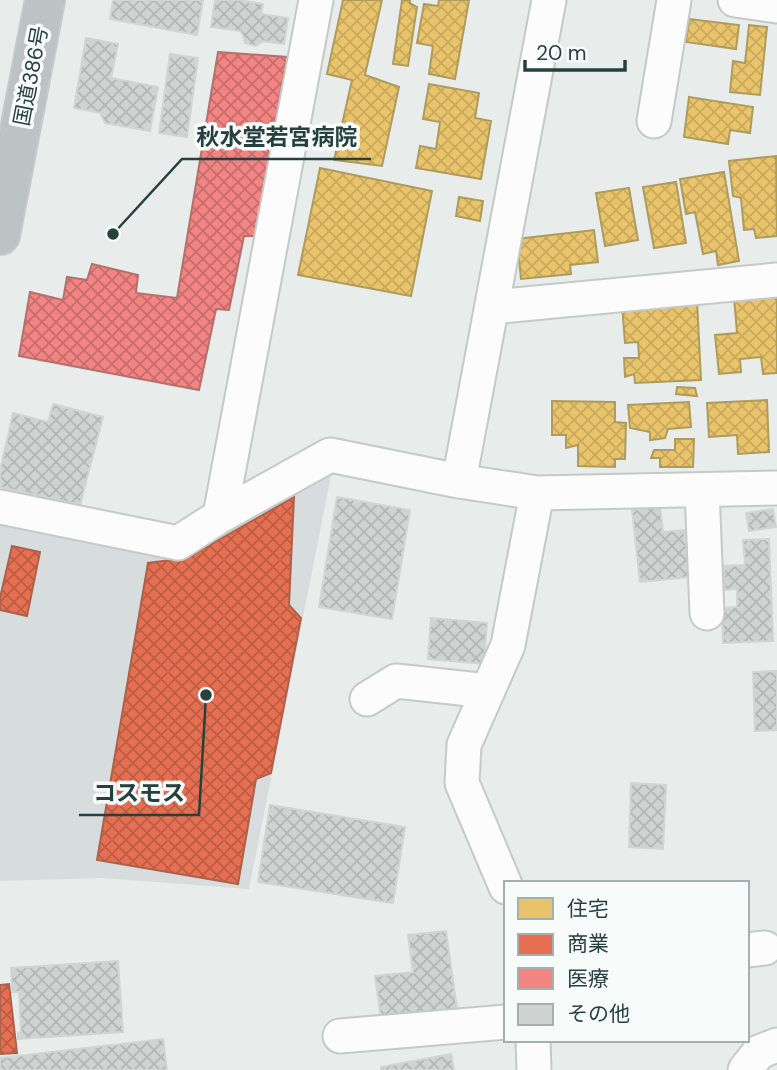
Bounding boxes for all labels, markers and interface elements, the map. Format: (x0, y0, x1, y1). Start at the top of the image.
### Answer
street label: 国道386号 (8, 24, 54, 128)
scale bar (525, 28, 625, 72)
text: 20 m (536, 39, 587, 67)
callout: 秋水堂若宮病院 (182, 115, 371, 159)
text: 秋水堂若宮病院 (197, 122, 358, 152)
callout: コスモス (79, 771, 199, 815)
text: コスモス (93, 778, 185, 808)
legend (504, 881, 749, 1042)
text: 住宅 (567, 895, 609, 923)
text: 商業 (567, 930, 609, 958)
text: 医療 (567, 965, 609, 993)
text: その他 (567, 1000, 630, 1028)

